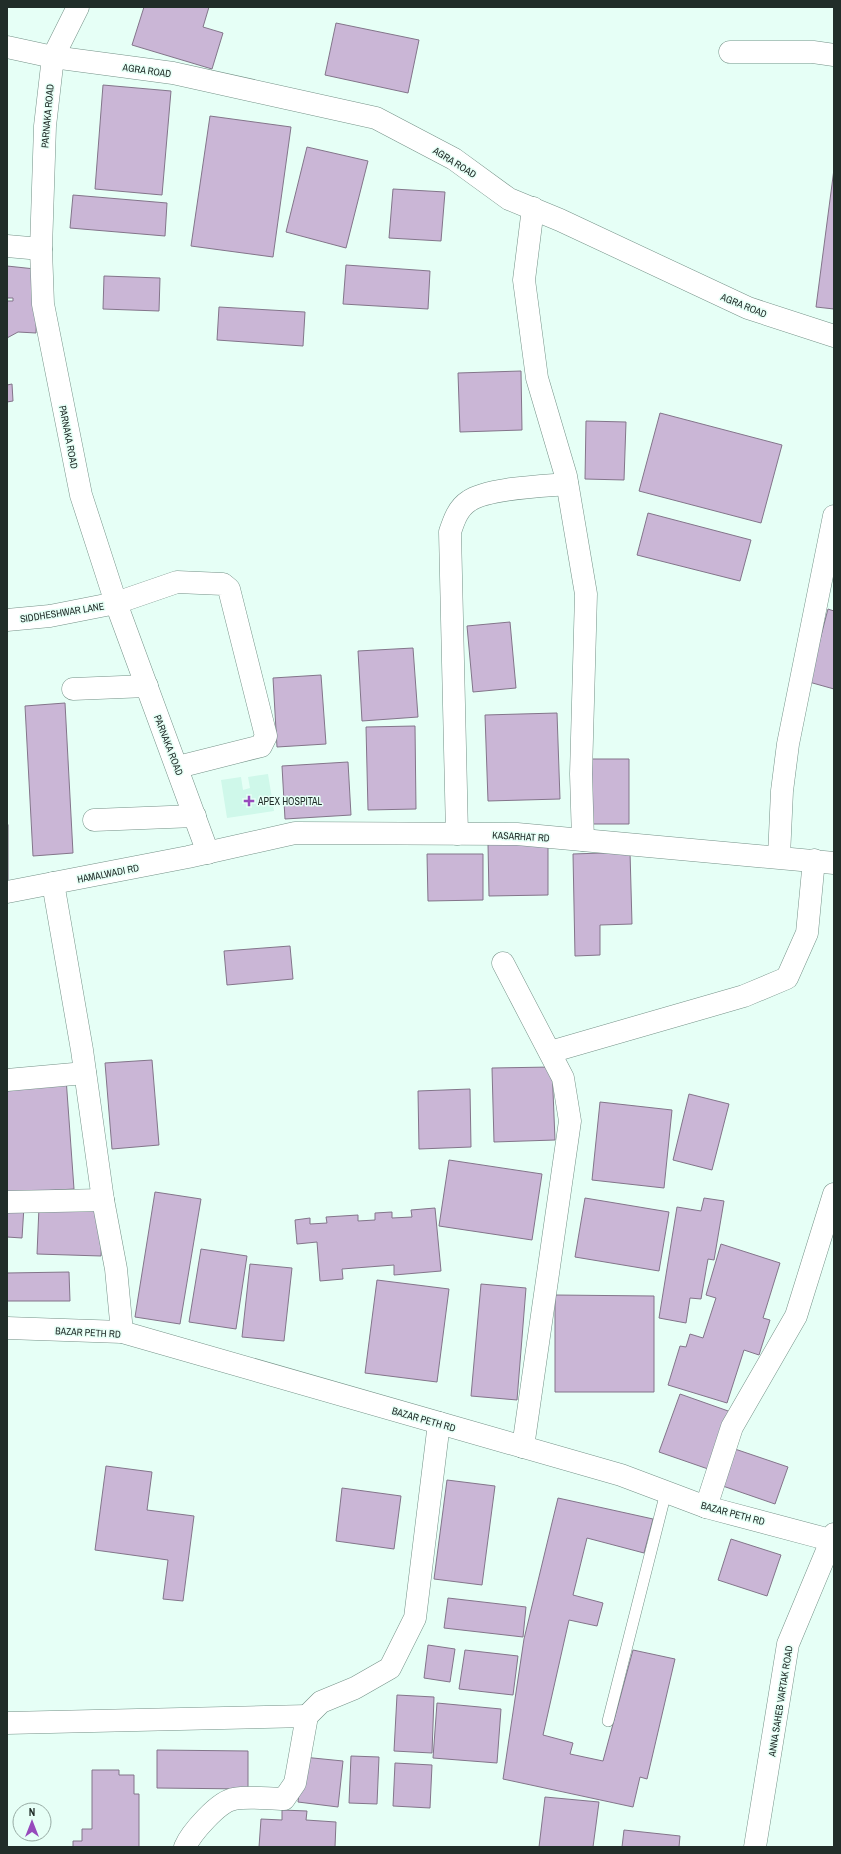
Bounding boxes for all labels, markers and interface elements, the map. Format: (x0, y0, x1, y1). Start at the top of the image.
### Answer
street label: AGRA ROAD (121, 61, 172, 80)
street label: PARNAKA ROAD (38, 83, 57, 149)
street label: AGRA ROAD (430, 143, 479, 181)
street label: AGRA ROAD (718, 290, 769, 321)
street label: PARNAKA ROAD (56, 404, 81, 470)
street label: SIDDHESHWAR LANE (19, 599, 105, 626)
street label: PARNAKA ROAD (151, 713, 186, 778)
marker: APEX HOSPITAL (243, 795, 255, 807)
place label: APEX HOSPITAL (257, 795, 323, 808)
street label: KASARHAT RD (492, 829, 550, 845)
street label: HAMALWADI RD (76, 861, 140, 886)
street label: BAZAR PETH RD (55, 1324, 121, 1341)
street label: BAZAR PETH RD (391, 1404, 457, 1435)
street label: BAZAR PETH RD (699, 1499, 766, 1528)
street label: ANNA SAHEB VARTAK ROAD (765, 1645, 796, 1758)
north arrow (12, 1802, 52, 1842)
text: N (29, 1805, 35, 1819)

